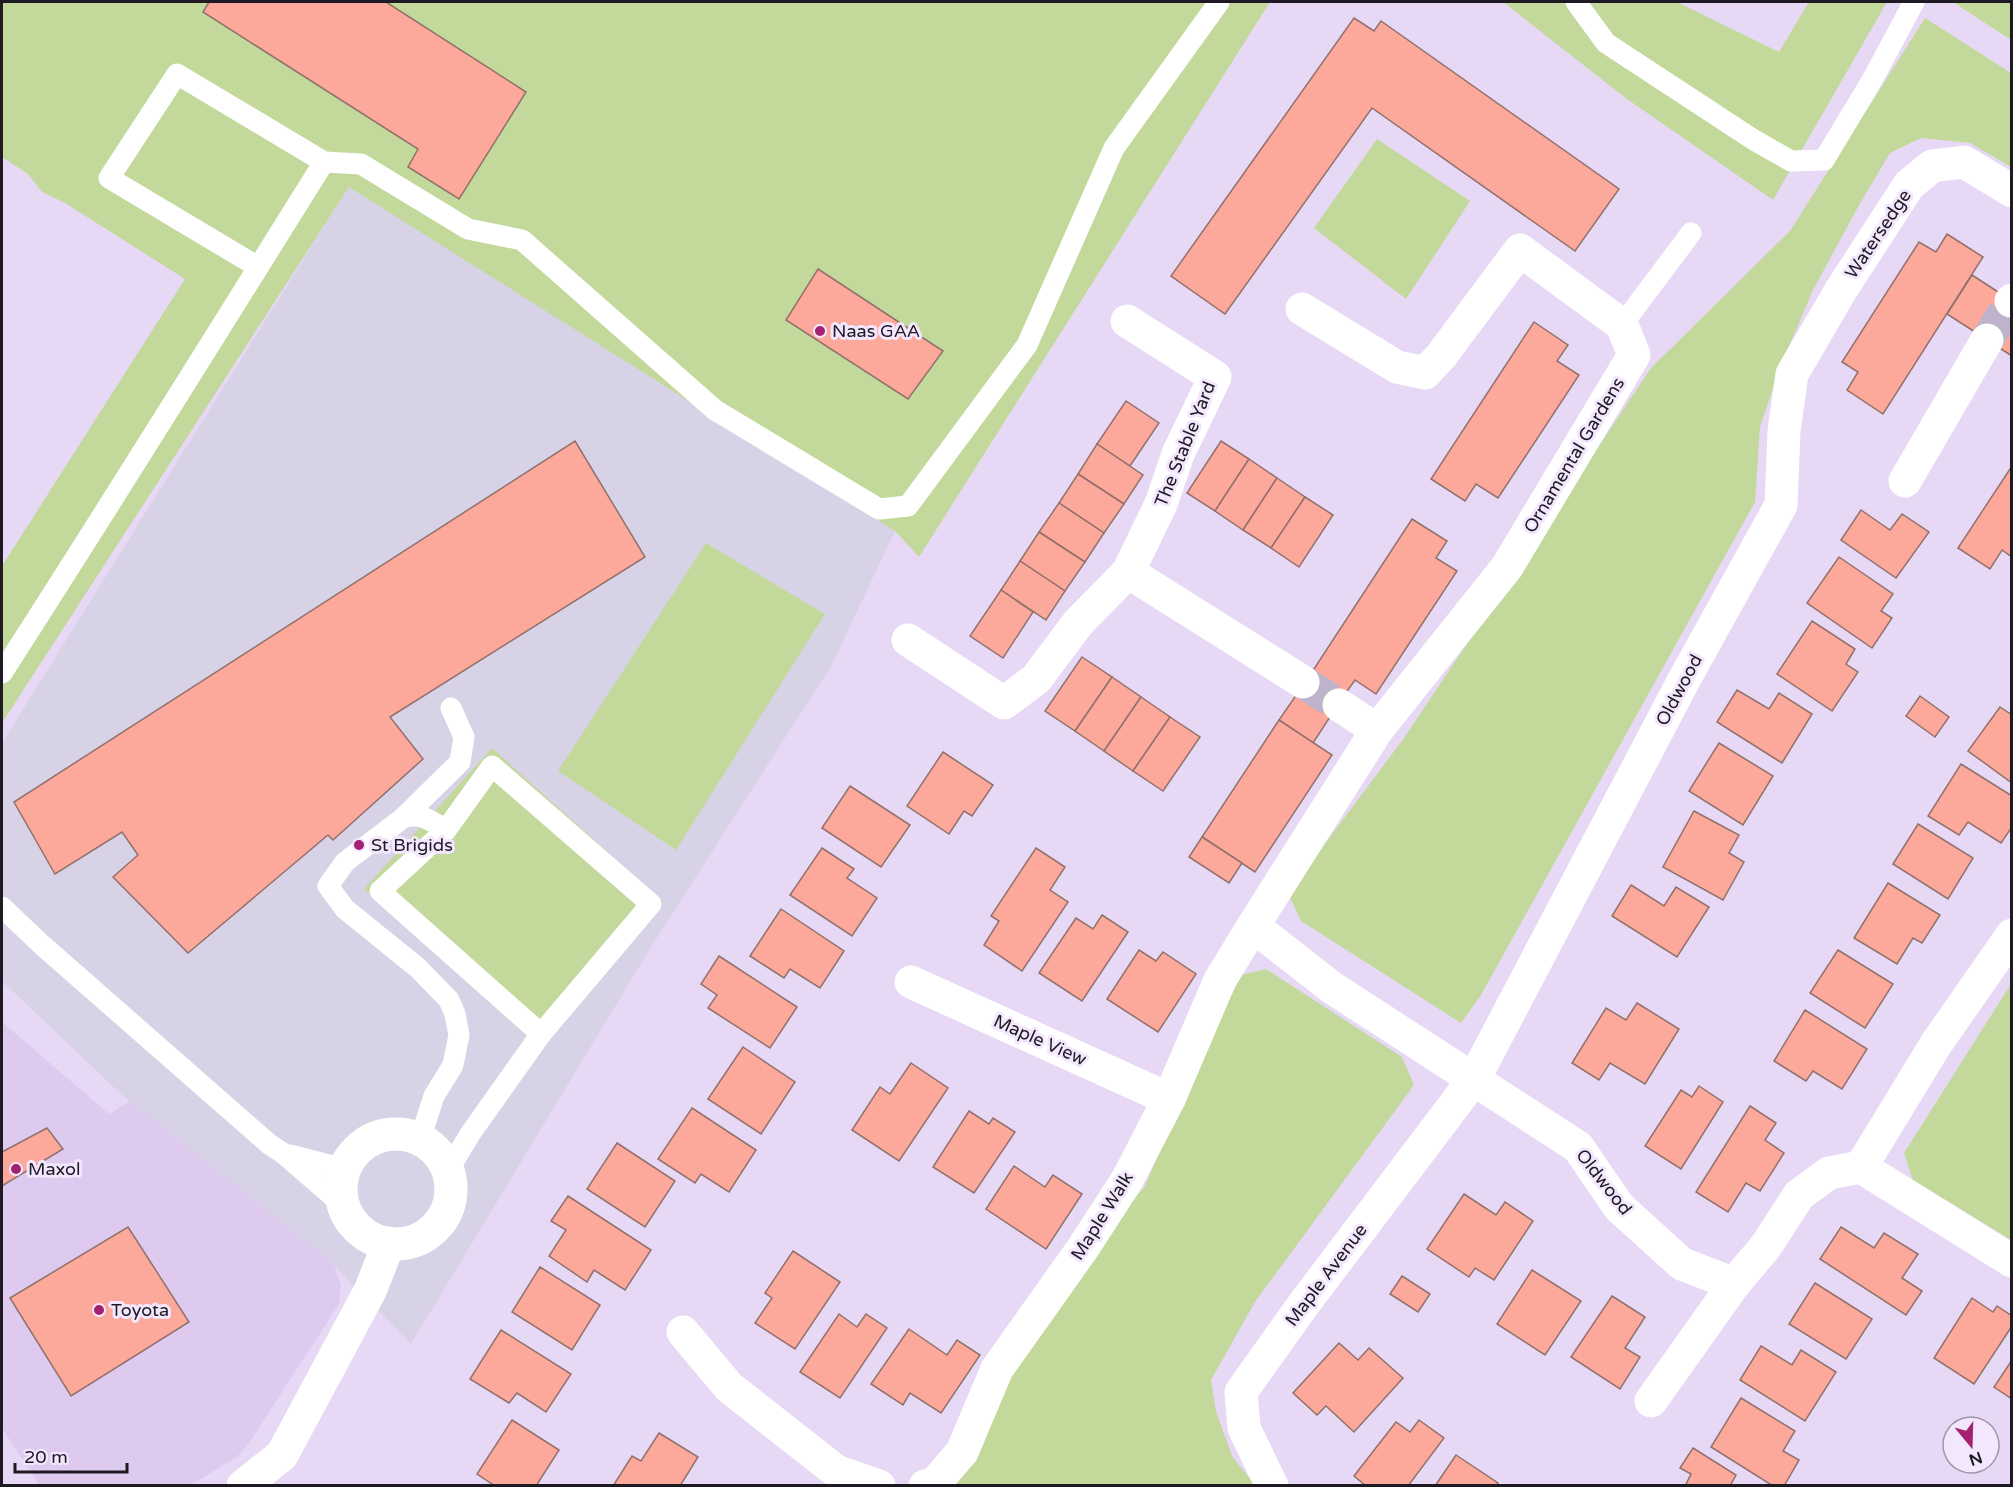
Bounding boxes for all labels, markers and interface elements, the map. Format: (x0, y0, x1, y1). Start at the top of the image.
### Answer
street label: Watersedge (1840, 185, 1916, 283)
place label: Naas GAA (832, 320, 920, 342)
marker: Naas GAA (813, 324, 827, 338)
street label: Ornamental Gardens (1519, 373, 1629, 537)
street label: The Stable Yard (1150, 378, 1220, 510)
street label: Oldwood (1651, 651, 1707, 729)
place label: St Brigids (371, 834, 453, 856)
marker: St Brigids (352, 838, 366, 852)
street label: Maple View (990, 1010, 1090, 1070)
street label: Oldwood (1571, 1145, 1637, 1219)
place label: Maxol (28, 1158, 80, 1180)
marker: Maxol (9, 1162, 23, 1176)
street label: Maple Walk (1066, 1168, 1138, 1264)
street label: Maple Avenue (1280, 1219, 1372, 1331)
place label: Toyota (111, 1299, 169, 1321)
marker: Toyota (92, 1303, 106, 1317)
north arrow (1941, 1415, 2001, 1475)
scale bar (15, 1436, 128, 1474)
text: 20 m (24, 1446, 68, 1468)
text: N (1966, 1447, 1985, 1470)

